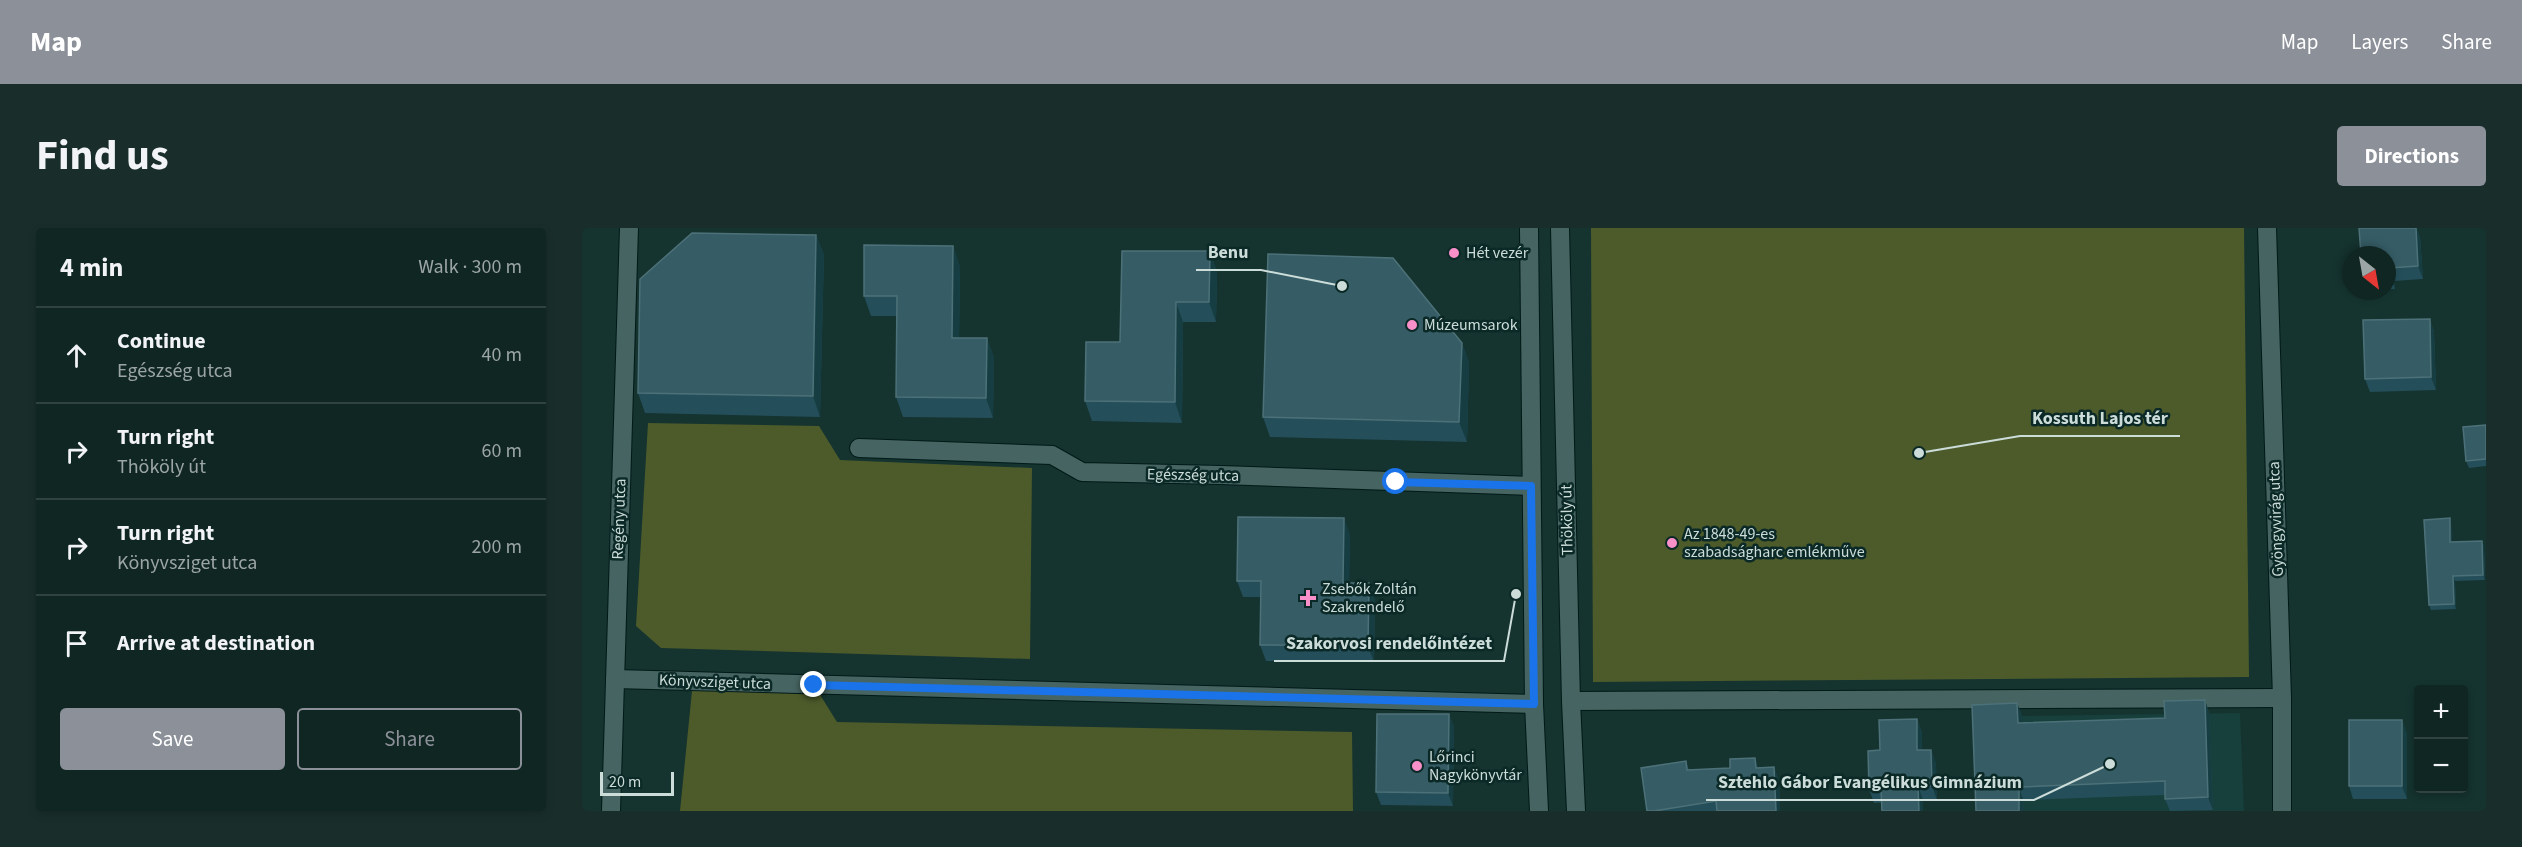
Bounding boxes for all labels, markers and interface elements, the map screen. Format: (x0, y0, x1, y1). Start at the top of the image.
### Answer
text: Map (30, 22, 82, 62)
text: Map (2281, 27, 2318, 57)
text: Layers (2351, 27, 2408, 57)
text: Share (2441, 27, 2492, 57)
text: Find us (36, 126, 169, 186)
button: Directions (2337, 126, 2486, 186)
callout: Benu (1196, 234, 1261, 270)
text: Benu (1208, 240, 1248, 265)
place label: Hét vezér (1466, 242, 1529, 264)
marker: Hét vezér (1447, 246, 1461, 260)
north arrow (2342, 246, 2396, 300)
text: 4 min (60, 249, 123, 286)
text: Walk · 300 m (418, 253, 522, 281)
place label: Múzeumsarok (1424, 314, 1518, 336)
marker: Múzeumsarok (1405, 318, 1419, 332)
text: Continue (117, 325, 206, 357)
icon: ahead (60, 339, 93, 372)
text: 40 m (482, 341, 522, 369)
text: Egészség utca (117, 357, 233, 385)
callout: Kossuth Lajos tér (2020, 400, 2180, 436)
text: Kossuth Lajos tér (2032, 406, 2169, 431)
text: Turn right (117, 421, 214, 453)
icon: right (60, 435, 93, 468)
text: 60 m (482, 437, 522, 465)
text: Thököly út (117, 453, 206, 481)
street label: Gyöngyvirág utca (2263, 461, 2289, 577)
street label: Egészség utca (1147, 463, 1239, 487)
route start (1382, 468, 1408, 494)
street label: Regény utca (607, 478, 631, 560)
street label: Thököly út (1555, 484, 1579, 556)
text: Turn right (117, 517, 214, 549)
place label: Az 1848-49-es szabadságharc emlékműve (1684, 523, 1865, 563)
icon: right (60, 531, 93, 564)
text: 200 m (472, 533, 522, 561)
marker: Az 1848-49-es szabadságharc emlékműve (1665, 536, 1679, 550)
text: Könyvsziget utca (117, 549, 257, 577)
place label: Zsebők Zoltán Szakrendelő (1322, 578, 1417, 618)
marker: Zsebők Zoltán Szakrendelő (1299, 589, 1317, 607)
callout: Szakorvosi rendelőintézet (1274, 625, 1504, 661)
icon: arrive (60, 627, 93, 660)
text: Arrive at destination (117, 627, 315, 659)
text: Szakorvosi rendelőintézet (1286, 631, 1492, 656)
street label: Könyvsziget utca (659, 669, 771, 695)
route end (800, 671, 826, 697)
map controls (2414, 685, 2468, 793)
button: + (2414, 685, 2468, 739)
button: Save (60, 708, 285, 770)
button: Share (297, 708, 522, 770)
button: − (2414, 739, 2468, 793)
place label: Lőrinci Nagykönyvtár (1429, 746, 1522, 786)
marker: Lőrinci Nagykönyvtár (1410, 759, 1424, 773)
callout: Sztehlo Gábor Evangélikus Gimnázium (1706, 764, 2034, 800)
scale bar (600, 769, 674, 796)
text: Sztehlo Gábor Evangélikus Gimnázium (1718, 770, 2022, 795)
text: 20 m (609, 771, 641, 793)

